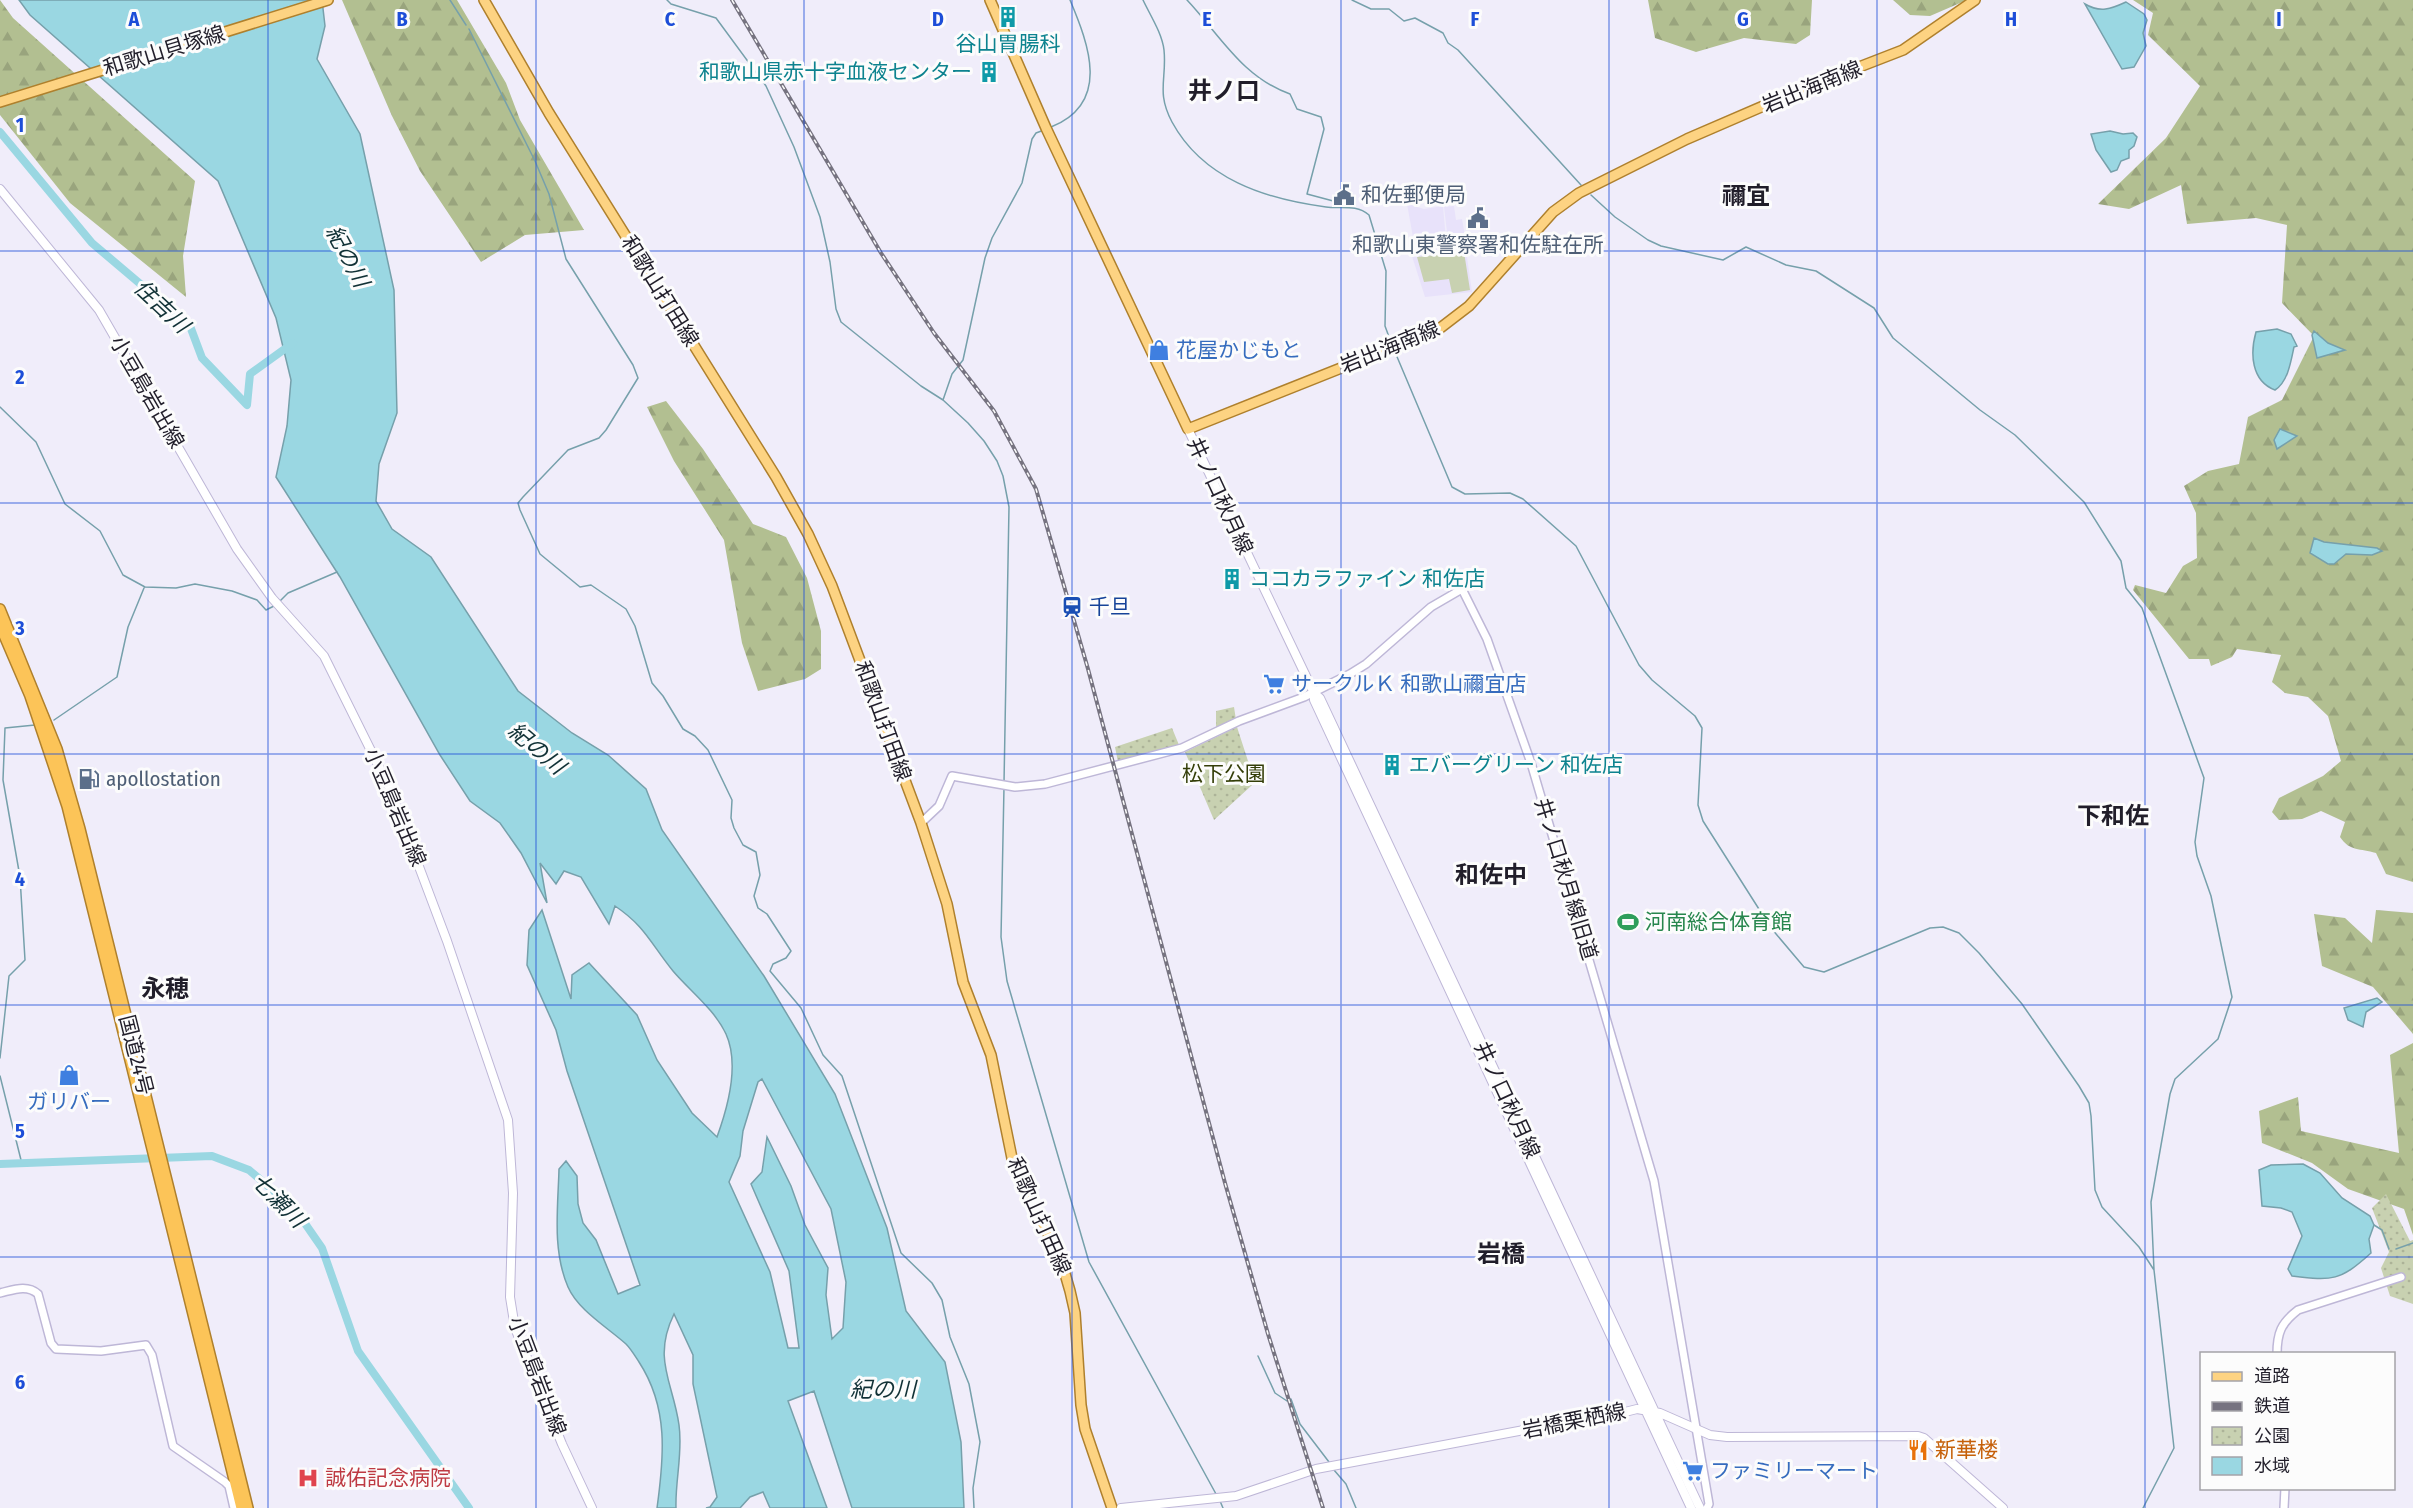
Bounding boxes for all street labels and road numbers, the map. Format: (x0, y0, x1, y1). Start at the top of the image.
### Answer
street label: 和歌山貝塚線 (100, 20, 228, 82)
street label: 岩出海南線 (1758, 55, 1866, 119)
street label: 和歌山打田線 (616, 231, 704, 351)
street label: 岩出海南線 (1336, 315, 1444, 379)
street label: 小豆島岩出線 (104, 331, 190, 453)
street label: 井ノ口秋月線 (1182, 433, 1258, 559)
street label: 和歌山打田線 (849, 657, 917, 785)
street label: 小豆島岩出線 (358, 744, 432, 870)
street label: 井ノ口秋月線旧道 (1529, 795, 1603, 963)
street label: 国道24号 (113, 1012, 159, 1098)
street label: 井ノ口秋月線 (1469, 1037, 1545, 1163)
street label: 和歌山打田線 (1001, 1153, 1077, 1279)
street label: 小豆島岩出線 (502, 1313, 572, 1439)
street label: 岩橋栗栖線 (1520, 1398, 1628, 1444)

